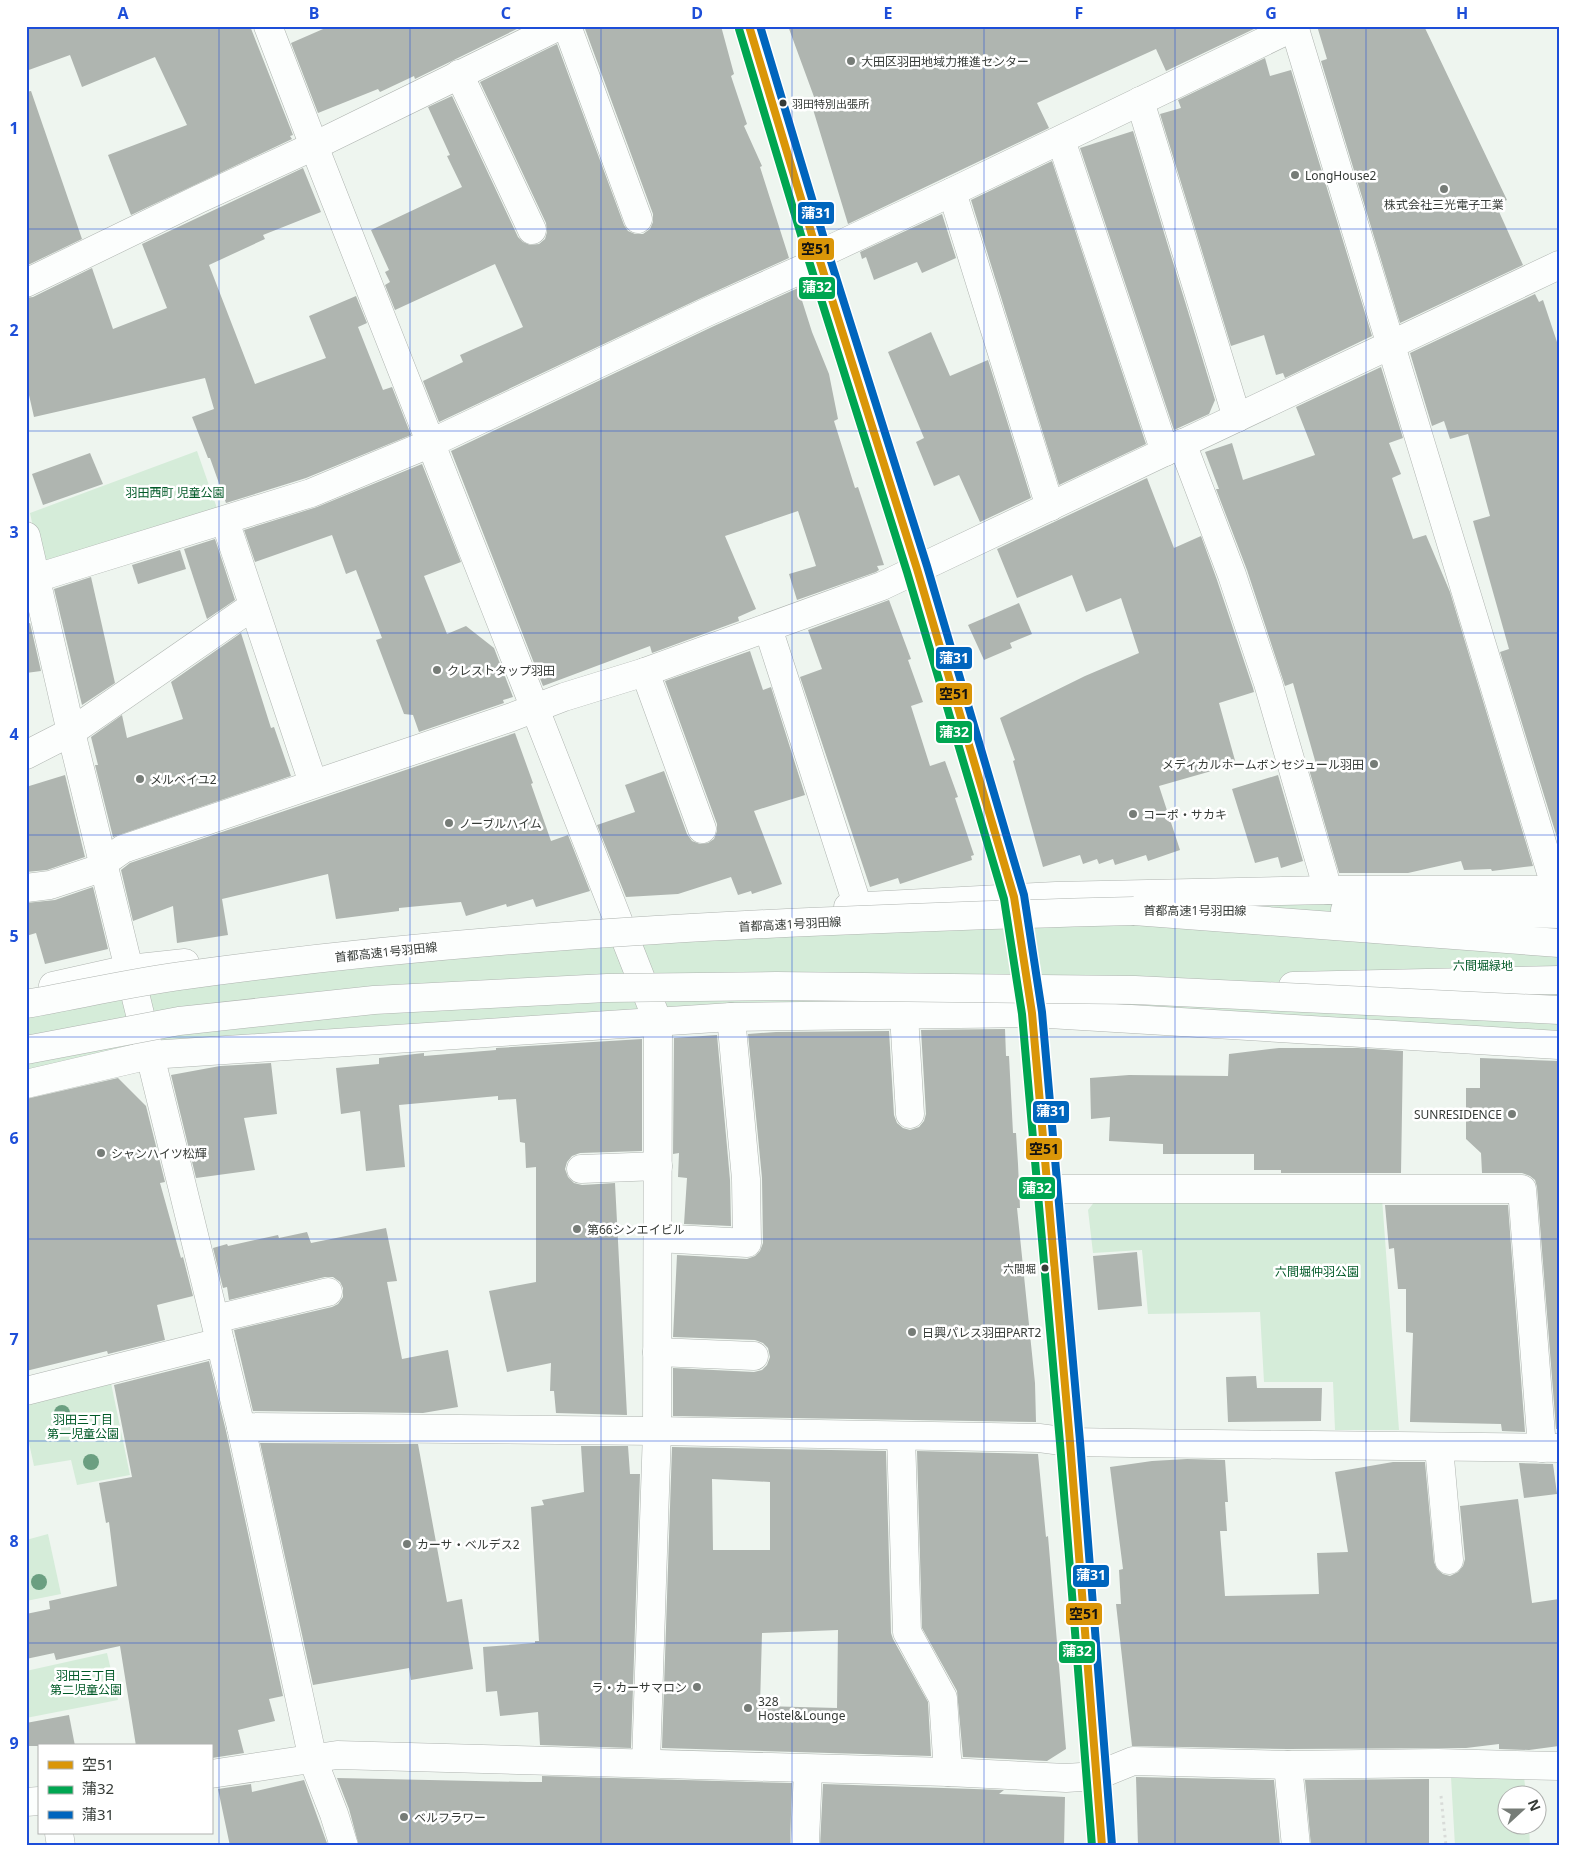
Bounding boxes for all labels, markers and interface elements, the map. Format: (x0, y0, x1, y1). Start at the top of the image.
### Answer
text: A (117, 2, 129, 24)
text: B (309, 2, 319, 24)
text: C (501, 2, 511, 24)
text: D (691, 2, 703, 24)
text: E (884, 2, 893, 24)
text: F (1075, 2, 1083, 24)
text: G (1265, 2, 1277, 24)
text: H (1456, 2, 1468, 24)
place label: 大田区羽田地域力推進センター (861, 53, 1029, 70)
marker: 大田区羽田地域力推進センター (845, 55, 857, 67)
place label: 羽田特別出張所 (792, 96, 870, 111)
marker: 羽田特別出張所 (778, 98, 788, 108)
text: 1 (9, 117, 19, 139)
place label: LongHouse2 (1305, 167, 1376, 184)
marker: LongHouse2 (1289, 169, 1301, 181)
marker: 株式会社三光電子工業 (1438, 183, 1450, 195)
place label: 株式会社三光電子工業 (1384, 196, 1504, 213)
line badge: 蒲31 (797, 201, 835, 225)
text: 蒲31 (801, 203, 831, 222)
line badge: 空51 (797, 237, 835, 261)
text: 空51 (801, 239, 831, 258)
line badge: 蒲32 (798, 276, 836, 300)
text: 蒲32 (802, 277, 832, 296)
text: 2 (9, 319, 19, 341)
park label: 羽田西町 児童公園 (125, 484, 225, 501)
text: 3 (9, 521, 19, 543)
line badge: 蒲31 (935, 646, 973, 670)
text: 蒲31 (939, 648, 969, 667)
place label: クレストタップ羽田 (447, 662, 555, 679)
marker: クレストタップ羽田 (431, 664, 443, 676)
line badge: 空51 (935, 682, 973, 706)
text: 空51 (939, 684, 969, 703)
line badge: 蒲32 (935, 720, 973, 744)
text: 蒲32 (939, 722, 969, 741)
text: 4 (9, 723, 19, 745)
place label: メディカルホームボンセジュール羽田 (1162, 756, 1364, 773)
marker: メディカルホームボンセジュール羽田 (1368, 758, 1380, 770)
place label: メルベイユ2 (150, 771, 217, 788)
marker: メルベイユ2 (134, 773, 146, 785)
place label: コーポ・サカキ (1143, 806, 1227, 823)
marker: コーポ・サカキ (1127, 808, 1139, 820)
place label: ノーブルハイム (459, 815, 542, 832)
marker: ノーブルハイム (443, 817, 455, 829)
street label: 首都高速1号羽田線 (1144, 902, 1246, 919)
street label: 首都高速1号羽田線 (738, 913, 842, 935)
text: 5 (9, 925, 19, 947)
street label: 首都高速1号羽田線 (334, 938, 438, 966)
park label: 六間堀緑地 (1453, 957, 1513, 974)
line badge: 蒲31 (1032, 1100, 1070, 1124)
text: 蒲31 (1036, 1101, 1066, 1120)
place label: SUNRESIDENCE (1414, 1106, 1502, 1123)
marker: SUNRESIDENCE (1506, 1108, 1518, 1120)
text: 6 (9, 1127, 19, 1149)
line badge: 空51 (1025, 1137, 1063, 1161)
text: 空51 (1029, 1139, 1059, 1158)
place label: シャンハイツ松輝 (111, 1145, 207, 1162)
marker: シャンハイツ松輝 (95, 1147, 107, 1159)
line badge: 蒲32 (1018, 1176, 1056, 1200)
text: 蒲32 (1022, 1178, 1052, 1197)
place label: 第66シンエイビル (587, 1221, 685, 1238)
marker: 第66シンエイビル (571, 1223, 583, 1235)
place label: 六間堀 (1003, 1261, 1036, 1276)
marker: 六間堀 (1040, 1263, 1050, 1273)
park label: 六間堀仲羽公園 (1275, 1263, 1359, 1280)
place label: 日興パレス羽田PART2 (922, 1324, 1041, 1341)
marker: 日興パレス羽田PART2 (906, 1326, 918, 1338)
text: 7 (9, 1328, 19, 1350)
park label: 羽田三丁目 第一児童公園 (47, 1411, 119, 1442)
text: 8 (9, 1530, 19, 1552)
place label: カーサ・ベルデス2 (417, 1536, 520, 1553)
marker: カーサ・ベルデス2 (401, 1538, 413, 1550)
line badge: 蒲31 (1072, 1564, 1110, 1588)
text: 蒲31 (1076, 1565, 1106, 1584)
line badge: 空51 (1065, 1602, 1103, 1626)
text: 空51 (1069, 1604, 1099, 1623)
line badge: 蒲32 (1058, 1640, 1096, 1664)
text: 蒲32 (1062, 1641, 1092, 1660)
park label: 羽田三丁目 第二児童公園 (50, 1667, 122, 1698)
place label: ラ・カーサマロン (591, 1679, 687, 1696)
marker: ラ・カーサマロン (691, 1681, 703, 1693)
place label: 328 Hostel&Lounge (758, 1693, 846, 1724)
marker: 328 Hostel&Lounge (742, 1702, 754, 1714)
text: 9 (9, 1732, 19, 1754)
legend (38, 1744, 212, 1834)
text: 空51 (82, 1754, 114, 1774)
text: 蒲32 (82, 1778, 114, 1798)
north arrow (1498, 1784, 1548, 1834)
text: N (1524, 1796, 1546, 1814)
text: 蒲31 (82, 1804, 114, 1824)
place label: ベルフラワー (414, 1809, 486, 1826)
marker: ベルフラワー (398, 1811, 410, 1823)

